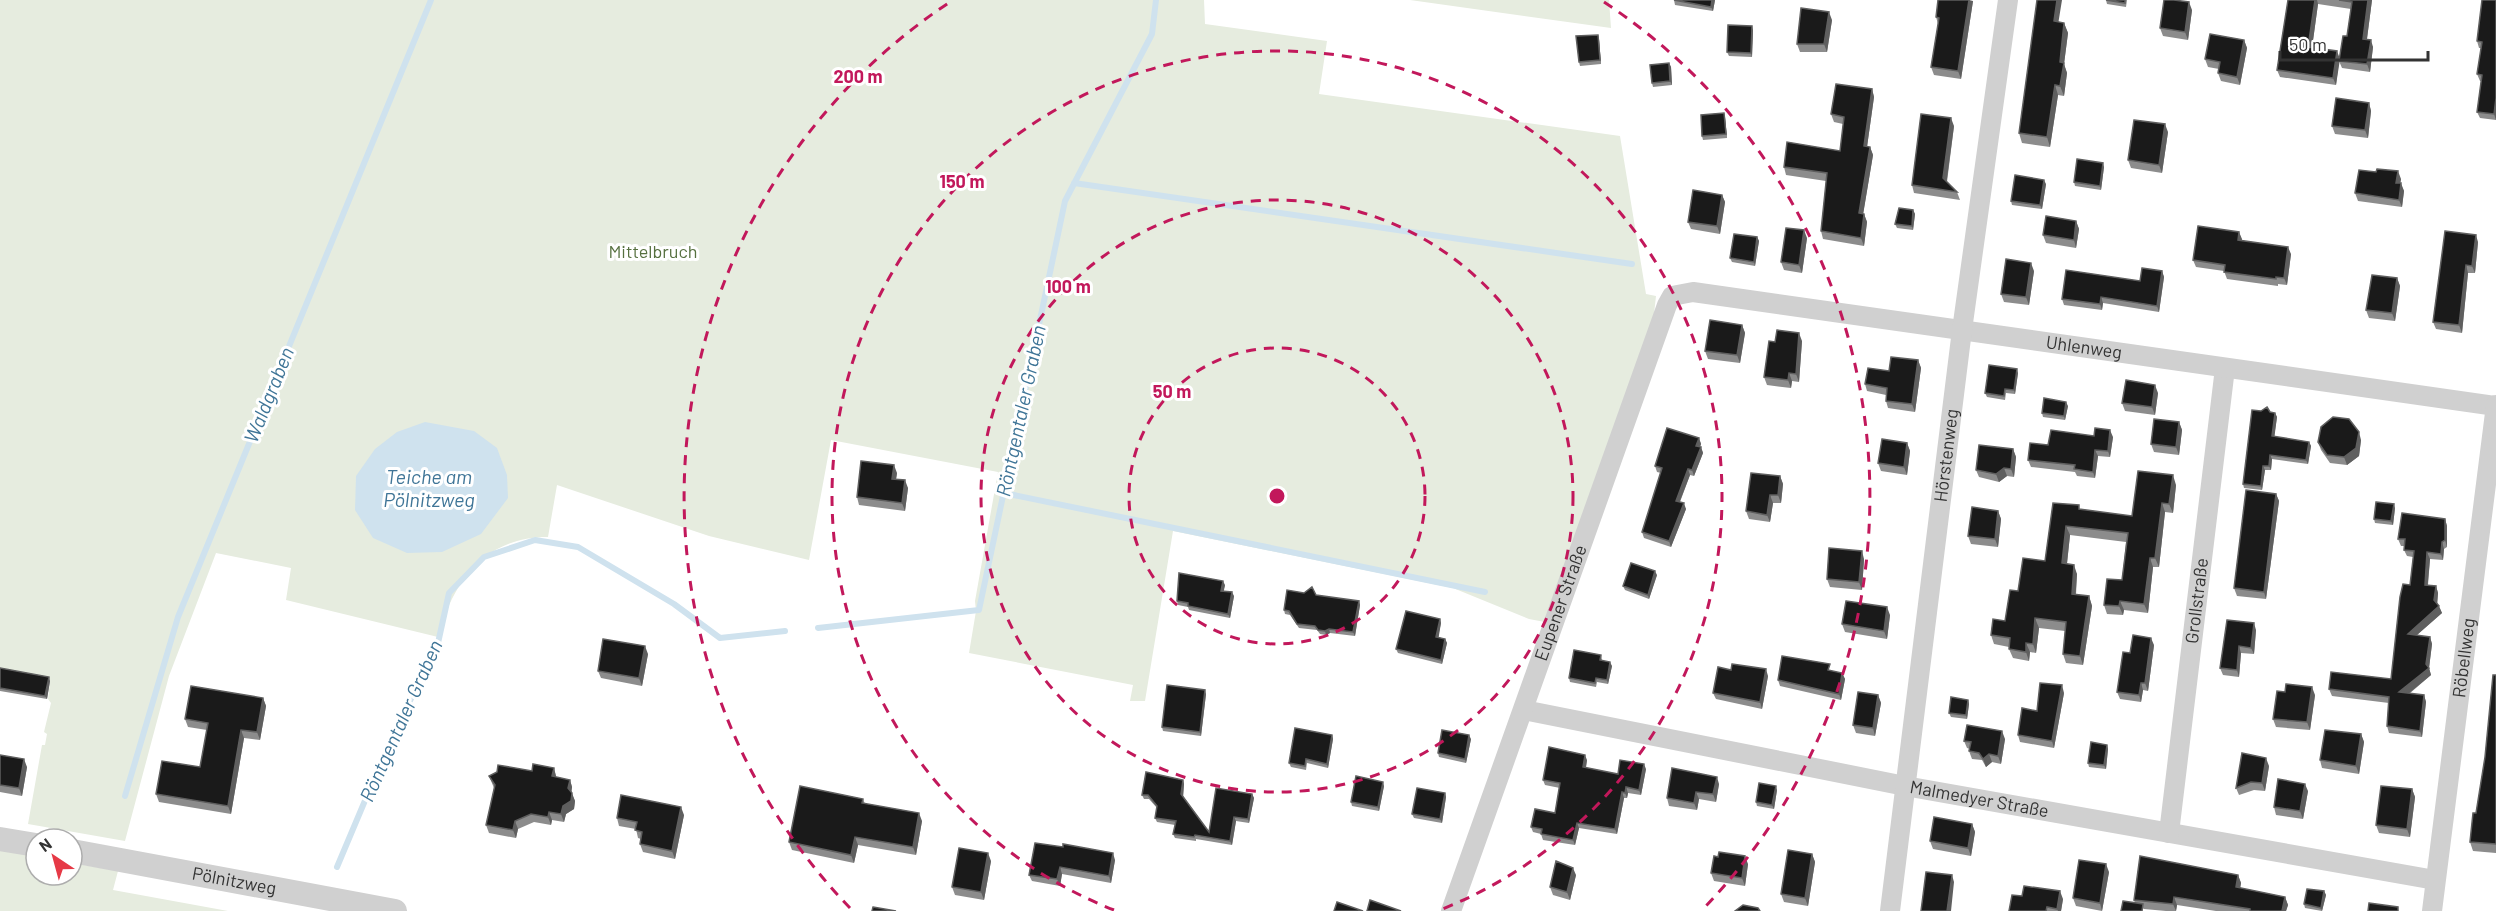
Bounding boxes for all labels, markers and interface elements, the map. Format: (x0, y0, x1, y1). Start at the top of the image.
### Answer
scale bar (2280, 24, 2428, 62)
text: 50 m (2289, 33, 2327, 55)
text: 200 m (833, 65, 883, 87)
text: 150 m (940, 170, 984, 192)
park label: Mittelbruch (608, 240, 698, 262)
text: 100 m (1045, 275, 1091, 297)
water label: Röntgentaler Graben (990, 323, 1050, 499)
street label: Uhlenweg (2045, 330, 2124, 363)
water label: Waldgraben (238, 343, 298, 446)
text: 50 m (1153, 380, 1191, 402)
street label: Hörstenweg (1929, 407, 1962, 503)
water label: Teiche am Pölnitzweg (383, 464, 475, 511)
centre of rings (1267, 486, 1287, 506)
street label: Eupener Straße (1529, 542, 1591, 664)
street label: Grollstraße (2180, 556, 2212, 645)
street label: Röbellweg (2447, 617, 2479, 699)
water label: Röntgentaler Graben (354, 636, 447, 805)
street label: Malmedyer Straße (1908, 775, 2051, 821)
north arrow (24, 827, 84, 887)
text: N (35, 834, 55, 855)
street label: Pölnitzweg (191, 862, 278, 899)

